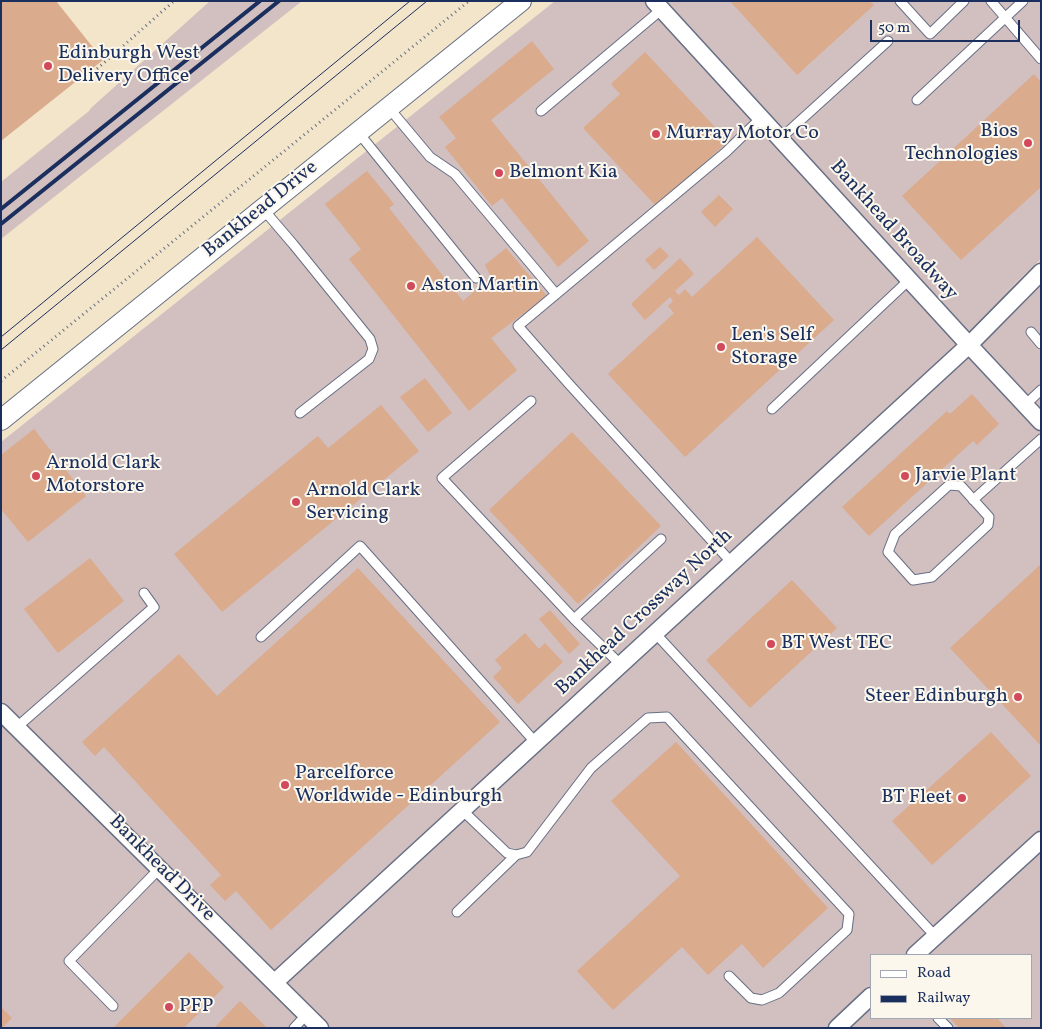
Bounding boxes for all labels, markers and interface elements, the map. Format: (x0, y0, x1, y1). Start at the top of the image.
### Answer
scale bar (872, 10, 1022, 42)
text: 50 m (878, 18, 910, 39)
place label: Edinburgh West Delivery Office (58, 42, 200, 89)
marker: Edinburgh West Delivery Office (42, 60, 54, 72)
place label: Bios Technologies (905, 120, 1018, 167)
place label: Murray Motor Co (666, 122, 819, 146)
marker: Murray Motor Co (650, 128, 662, 140)
marker: Bios Technologies (1022, 137, 1034, 149)
street label: Bankhead Drive (199, 156, 323, 264)
street label: Bankhead Broadway (824, 156, 962, 306)
place label: Belmont Kia (509, 161, 618, 185)
marker: Belmont Kia (493, 167, 505, 179)
place label: Aston Martin (421, 274, 539, 298)
marker: Aston Martin (405, 280, 417, 292)
place label: Len's Self Storage (731, 324, 812, 371)
marker: Len's Self Storage (715, 341, 727, 353)
place label: Arnold Clark Motorstore (46, 452, 160, 499)
place label: Jarvie Plant (915, 464, 1016, 488)
marker: Arnold Clark Motorstore (30, 470, 42, 482)
marker: Jarvie Plant (899, 470, 911, 482)
place label: Arnold Clark Servicing (306, 479, 420, 526)
marker: Arnold Clark Servicing (290, 496, 302, 508)
street label: Bankhead Crossway North (552, 525, 738, 701)
place label: BT West TEC (781, 632, 892, 656)
marker: BT West TEC (765, 638, 777, 650)
place label: Steer Edinburgh (865, 685, 1008, 709)
marker: Steer Edinburgh (1012, 691, 1024, 703)
place label: Parcelforce Worldwide - Edinburgh (295, 762, 502, 809)
marker: Parcelforce Worldwide - Edinburgh (279, 779, 291, 791)
place label: BT Fleet (881, 786, 952, 810)
marker: BT Fleet (956, 792, 968, 804)
street label: Bankhead Drive (103, 811, 219, 927)
legend (870, 954, 1032, 1019)
text: Road (917, 963, 951, 984)
text: Railway (917, 988, 970, 1009)
place label: PFP (179, 995, 213, 1019)
marker: PFP (163, 1001, 175, 1013)

